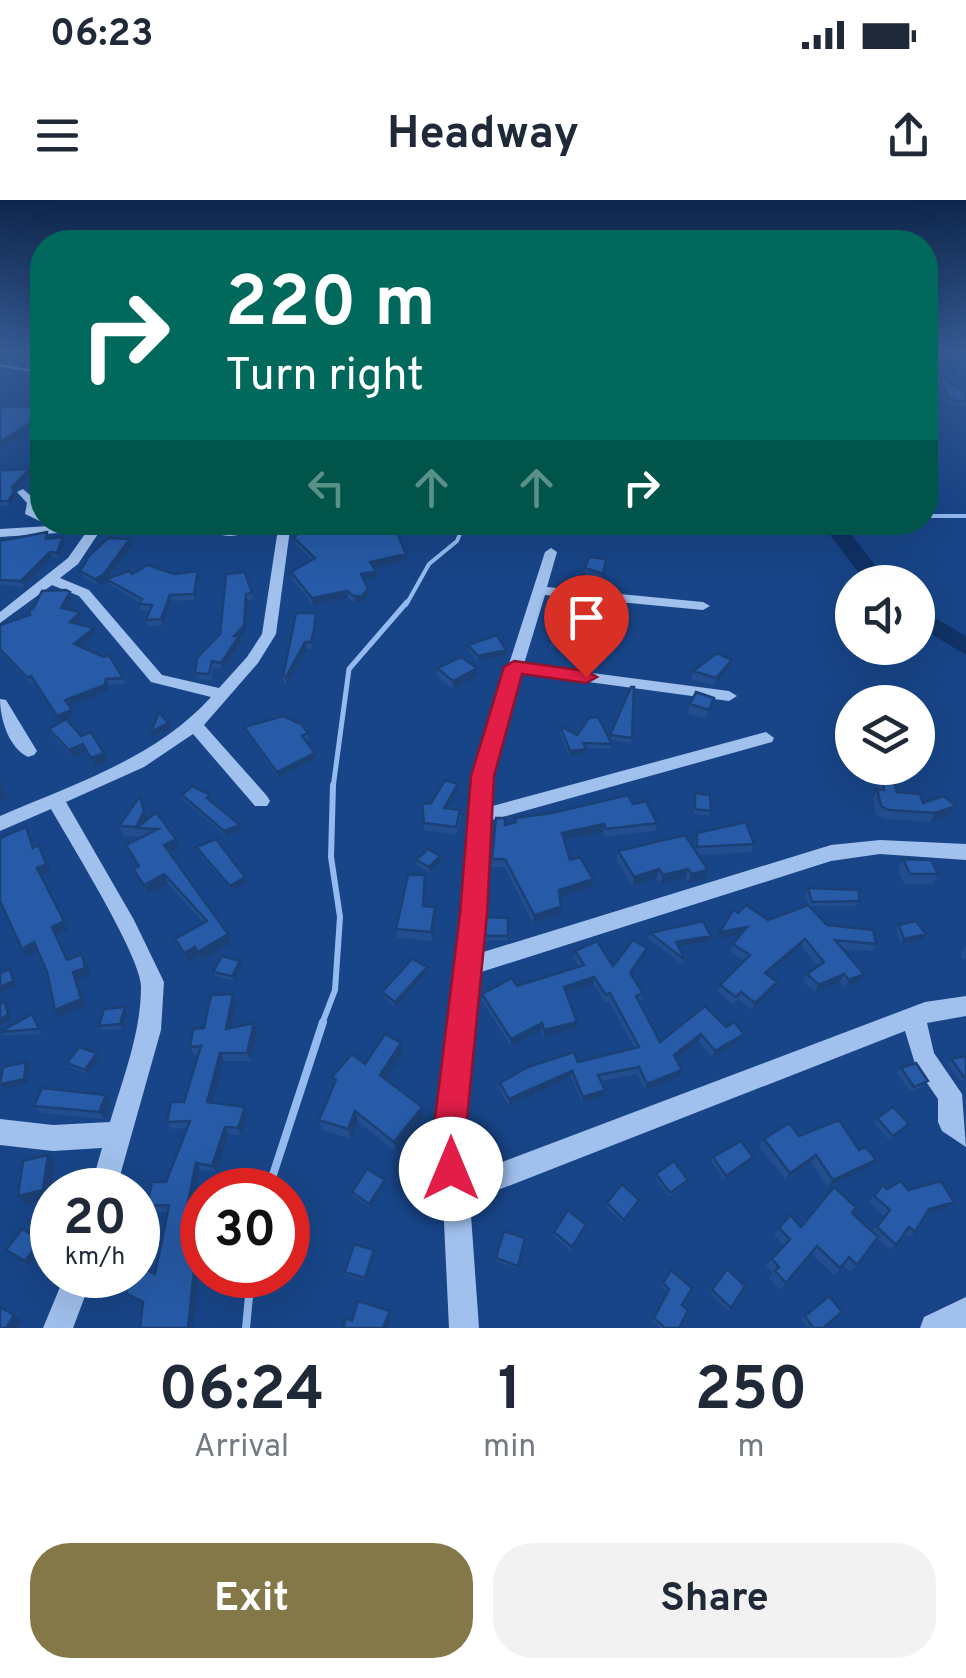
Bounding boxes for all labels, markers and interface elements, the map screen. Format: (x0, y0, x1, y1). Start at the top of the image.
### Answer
text: 06:23 (50, 11, 154, 60)
text: Headway (387, 107, 579, 164)
icon: menu (30, 108, 85, 163)
icon: share (881, 108, 936, 163)
text: 220 m (225, 262, 435, 351)
icon: right (60, 270, 190, 400)
text: Turn right (225, 349, 424, 406)
icon: left (299, 460, 354, 515)
icon: ahead (404, 460, 459, 515)
icon: ahead (509, 460, 564, 515)
icon: right (614, 460, 669, 515)
map controls (835, 565, 935, 785)
button: sound (835, 565, 935, 665)
pin (544, 575, 629, 678)
icon: arrive (559, 590, 614, 645)
button: layers (835, 685, 935, 785)
position arrow (399, 1117, 503, 1221)
speed limit sign: 30 (180, 1168, 310, 1298)
text: 20 (63, 1189, 127, 1252)
text: km/h (65, 1242, 125, 1274)
text: 06:24 (158, 1355, 325, 1431)
text: 1 (498, 1355, 522, 1431)
text: 250 (695, 1355, 808, 1431)
text: Arrival (194, 1428, 289, 1468)
text: min (483, 1428, 536, 1468)
text: m (738, 1428, 765, 1468)
button: Exit (30, 1543, 473, 1658)
button: Share (493, 1543, 936, 1658)

